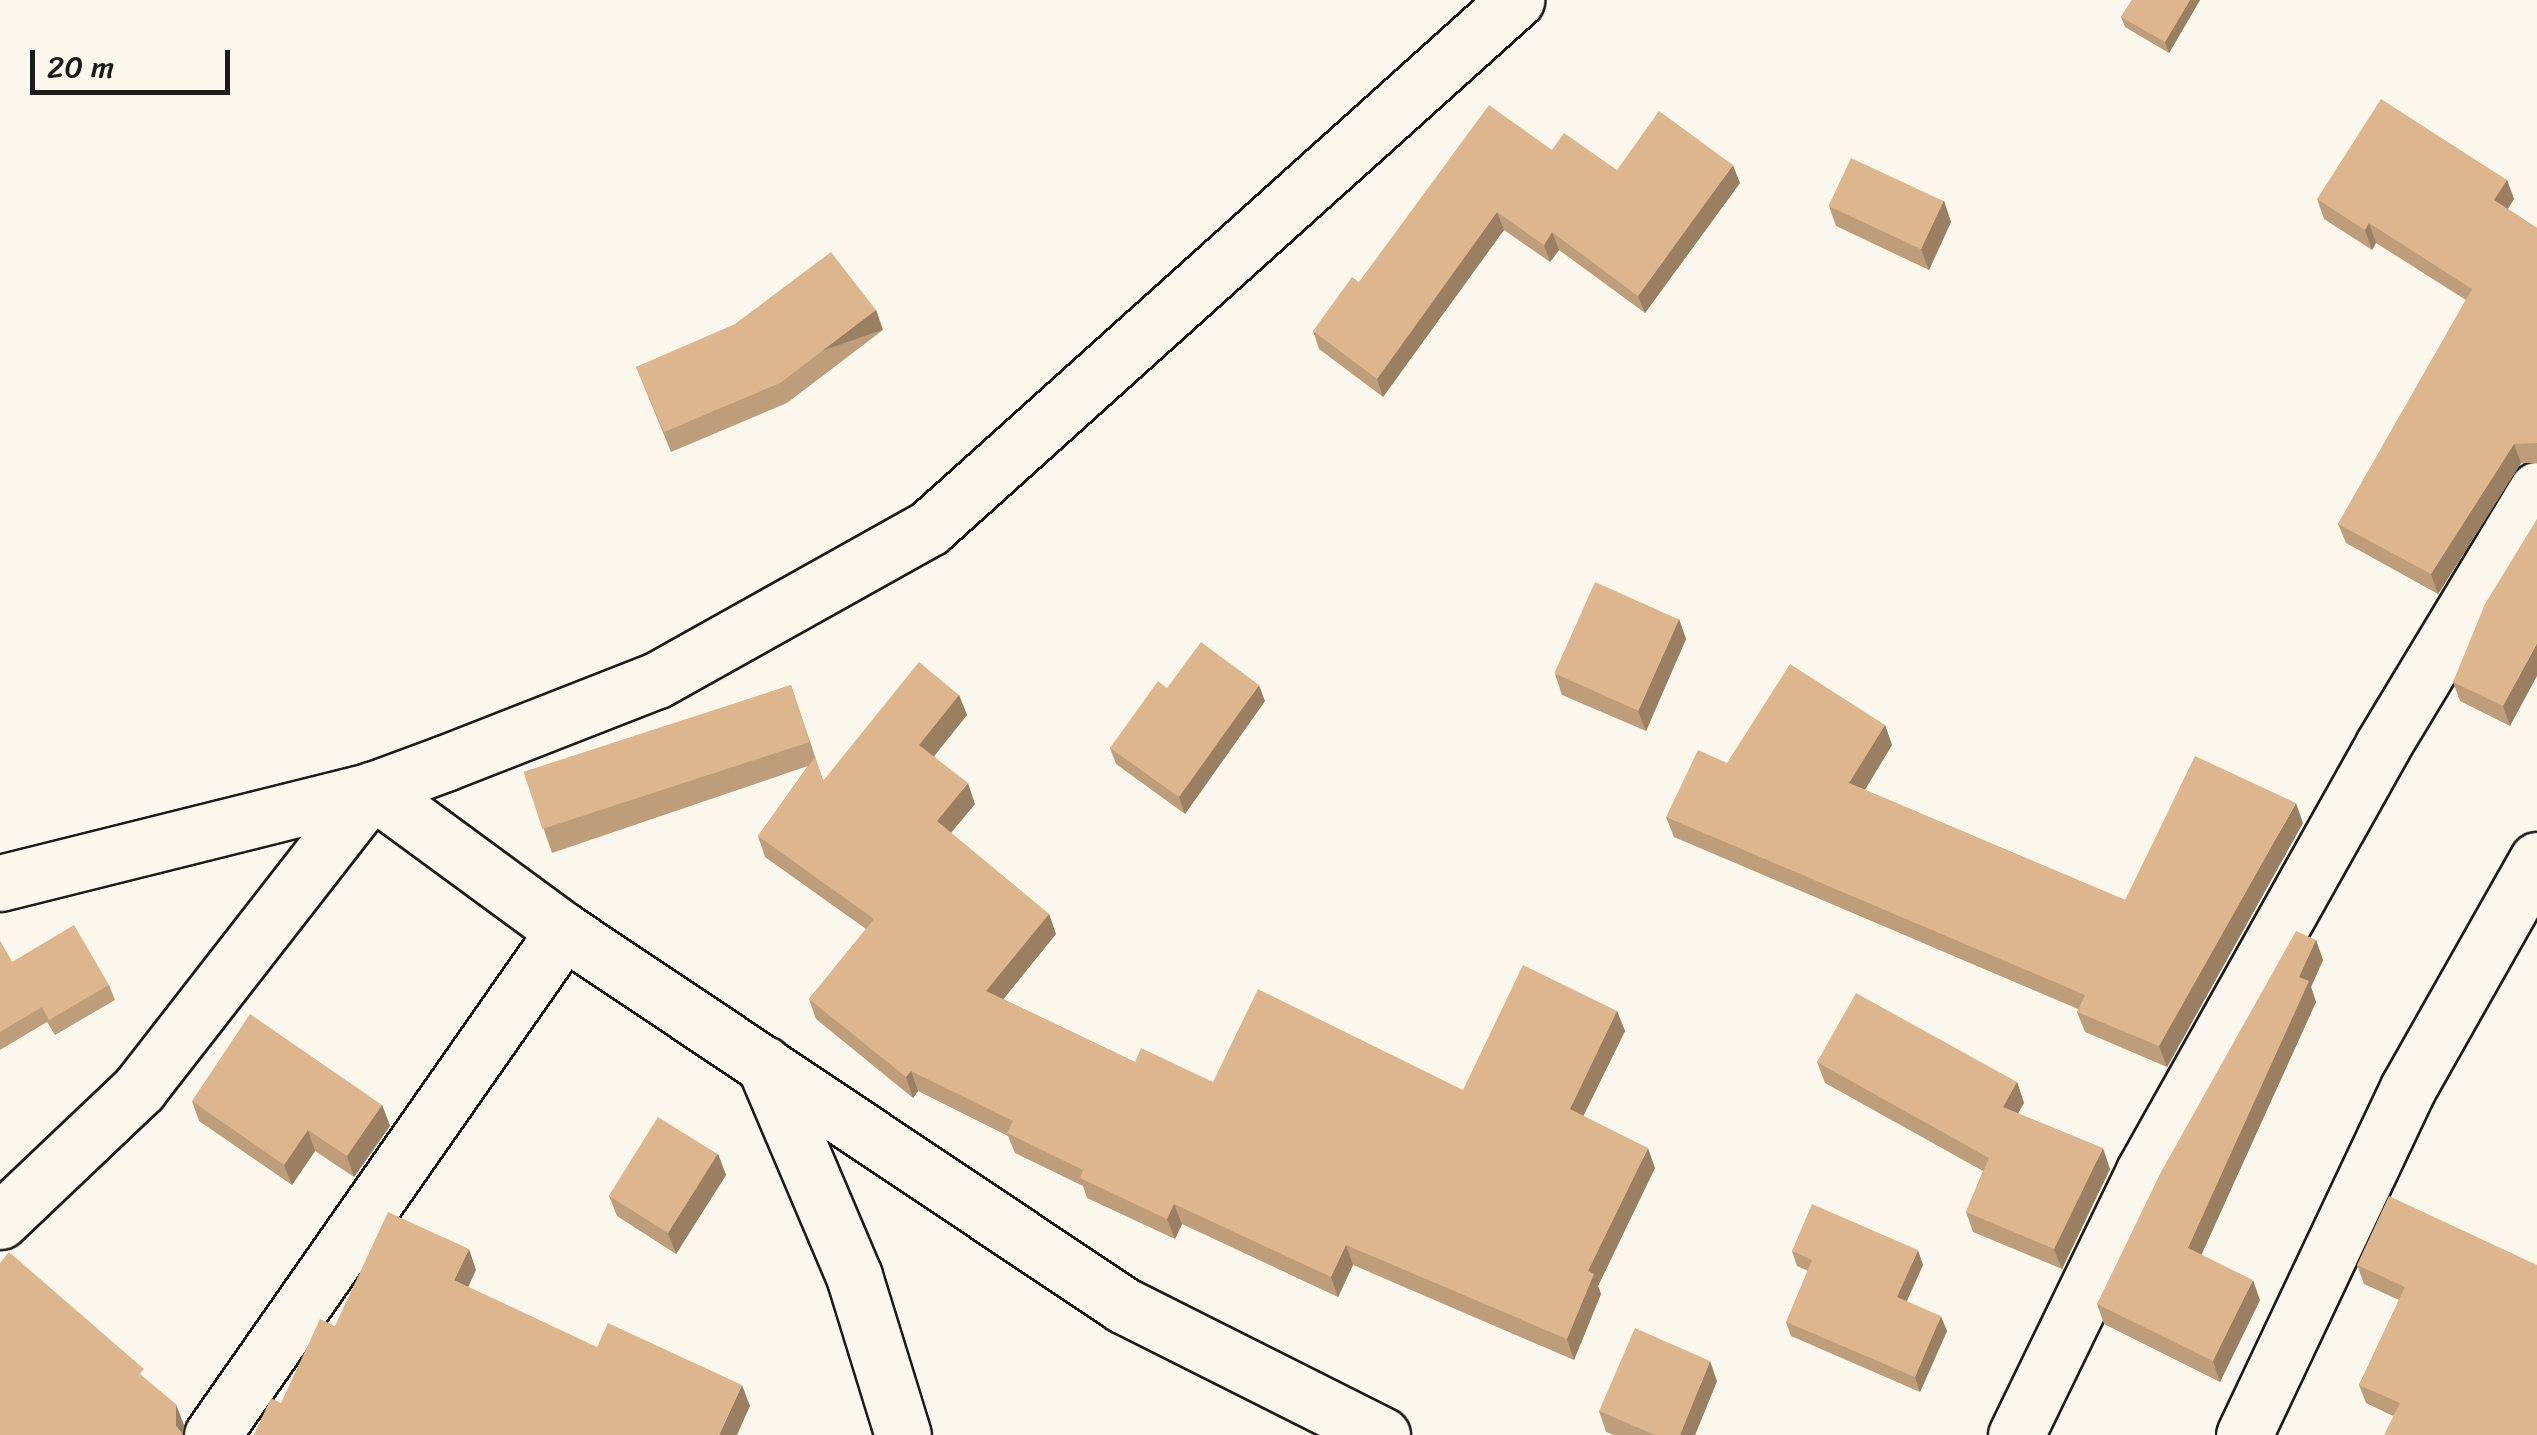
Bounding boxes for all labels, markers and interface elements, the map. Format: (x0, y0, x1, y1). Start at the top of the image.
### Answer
scale bar (35, 30, 235, 92)
text: 20 m (47, 40, 114, 94)

